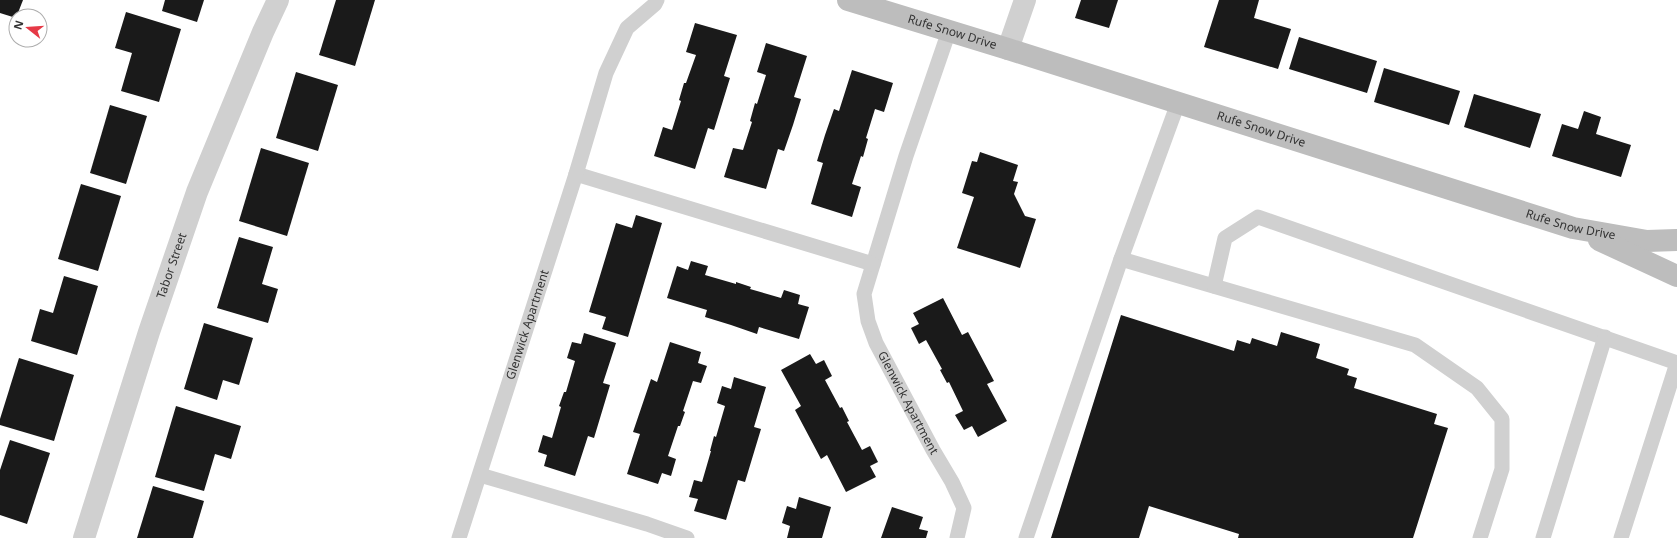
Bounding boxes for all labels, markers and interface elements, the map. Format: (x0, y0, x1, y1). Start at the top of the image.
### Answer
north arrow (8, 8, 48, 48)
street label: Rufe Snow Drive (906, 10, 999, 53)
text: N (9, 18, 26, 31)
street label: Rufe Snow Drive (1215, 107, 1308, 151)
street label: Rufe Snow Drive (1524, 205, 1617, 243)
street label: Tabor Street (152, 230, 191, 301)
street label: Glenwick Apartment (501, 267, 553, 382)
street label: Glenwick Apartment (874, 348, 943, 458)

